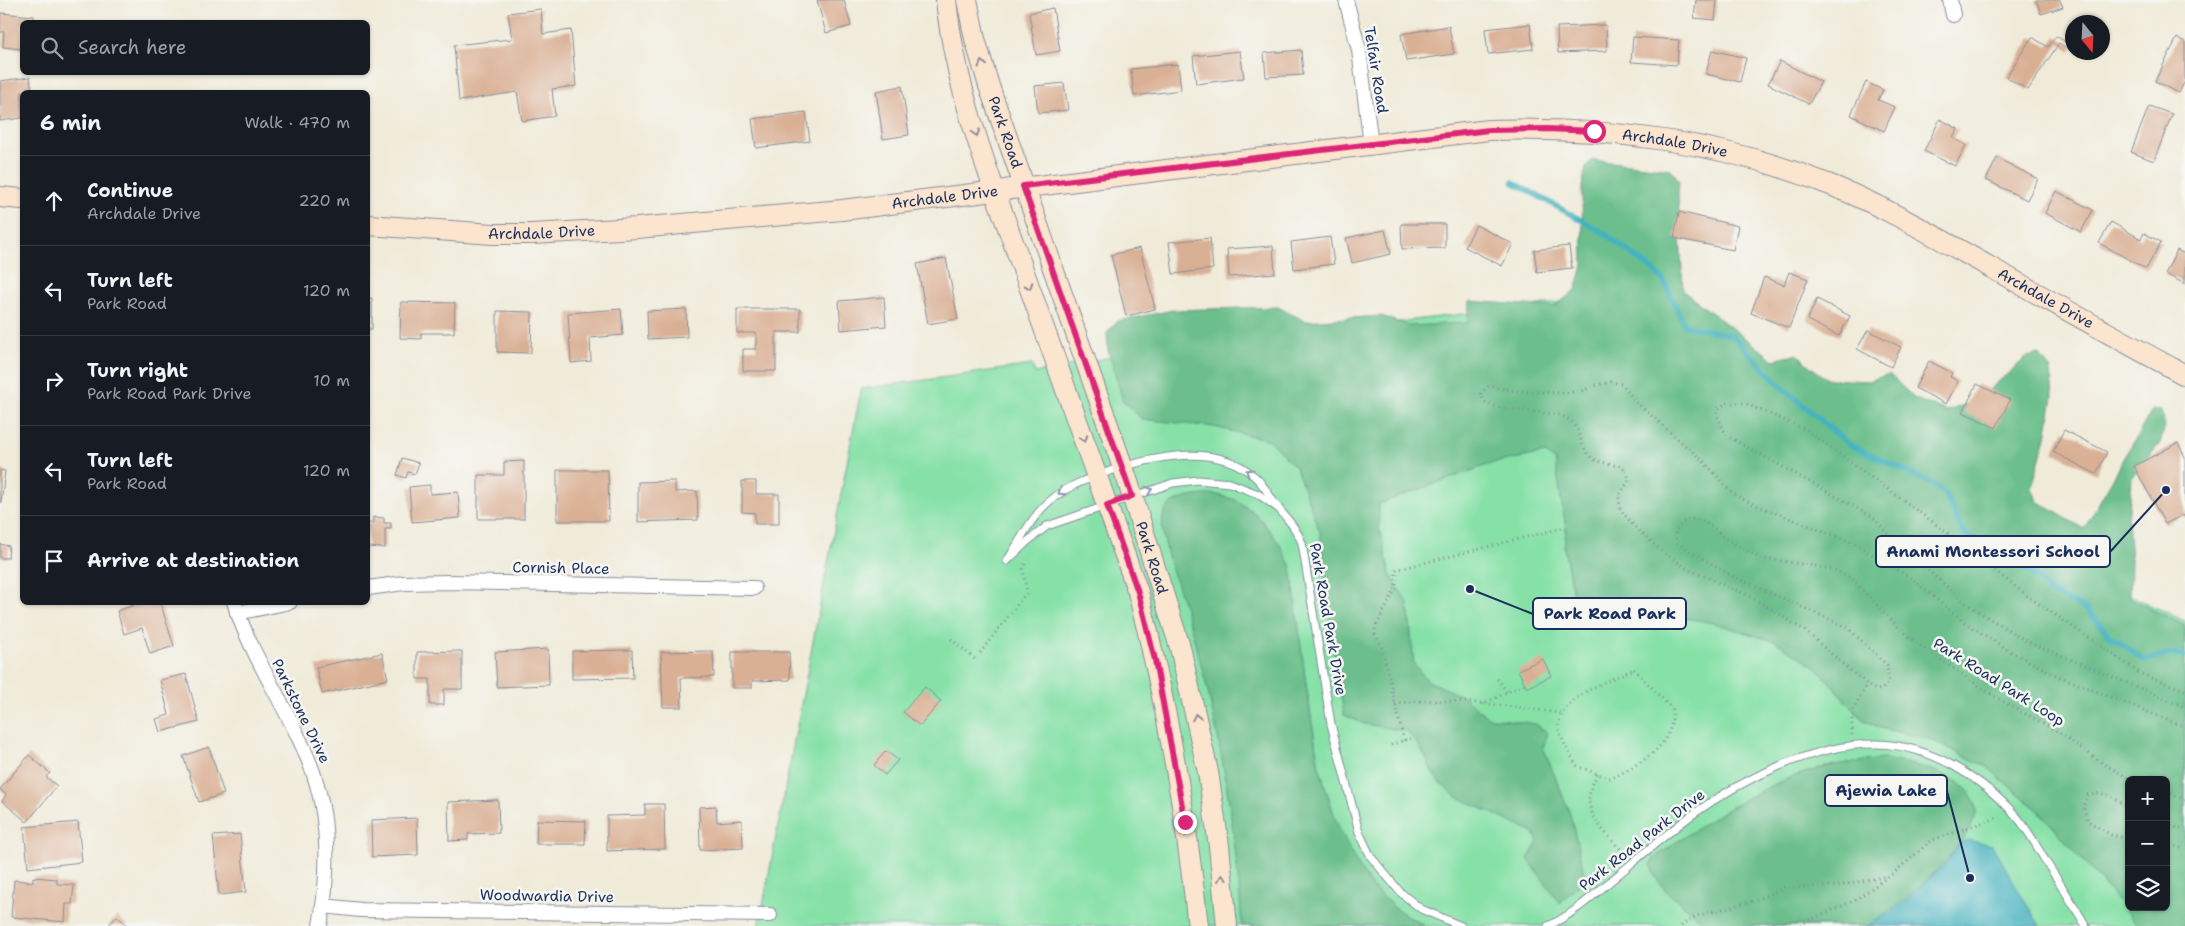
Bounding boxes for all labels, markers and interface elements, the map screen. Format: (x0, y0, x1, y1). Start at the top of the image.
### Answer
north arrow (2065, 15, 2110, 60)
search box (20, 20, 370, 75)
street label: Telfair Road (1359, 25, 1393, 116)
icon: search (38, 34, 66, 62)
text: Search here (78, 35, 187, 60)
one-way arrow (978, 61, 988, 69)
street label: Park Road (983, 94, 1027, 172)
text: 6 min (40, 109, 101, 137)
text: Walk · 470 m (245, 112, 350, 133)
route start (1583, 120, 1606, 143)
street label: Archdale Drive (1621, 125, 1730, 162)
one-way arrow (970, 128, 980, 136)
text: Continue (87, 178, 173, 203)
street label: Archdale Drive (891, 181, 999, 214)
icon: ahead (40, 187, 68, 215)
text: 220 m (298, 190, 350, 211)
text: Archdale Drive (87, 203, 201, 224)
street label: Archdale Drive (488, 220, 596, 244)
street label: Archdale Drive (1994, 263, 2097, 333)
text: Turn left (87, 268, 173, 293)
icon: left (40, 277, 68, 305)
text: 120 m (303, 280, 350, 301)
one-way arrow (1023, 282, 1033, 290)
text: Park Road (87, 293, 167, 314)
text: Turn right (87, 358, 188, 383)
icon: right (40, 367, 68, 395)
text: 10 m (313, 370, 350, 391)
text: Park Road Park Drive (87, 383, 251, 404)
one-way arrow (1078, 435, 1088, 443)
text: Turn left (87, 448, 173, 473)
icon: left (40, 457, 68, 485)
text: 120 m (303, 460, 350, 481)
one-way arrow (1245, 469, 1254, 478)
text: Park Road (87, 473, 167, 494)
one-way arrow (1057, 486, 1066, 496)
one-way arrow (1145, 486, 1153, 496)
street label: Park Road (1131, 519, 1173, 597)
callout: Anami Montessori School (1876, 536, 2110, 567)
street label: Park Road Park Drive (1305, 541, 1351, 697)
text: Anami Montessori School (1886, 541, 2100, 562)
icon: arrive (40, 547, 68, 575)
text: Arrive at destination (87, 548, 299, 573)
street label: Cornish Place (512, 557, 610, 579)
callout: Park Road Park (1533, 598, 1686, 629)
text: Park Road Park (1544, 603, 1676, 624)
street label: Park Road Park Loop (1929, 633, 2069, 731)
street label: Parkstone Drive (267, 655, 335, 767)
one-way arrow (1191, 713, 1202, 722)
callout: Ajewia Lake (1825, 775, 1947, 806)
map controls (2125, 776, 2170, 911)
button: + (2125, 776, 2170, 821)
text: Ajewia Lake (1835, 780, 1937, 801)
street label: Park Road Park Drive (1575, 785, 1709, 895)
route end (1174, 811, 1197, 834)
button: − (2125, 821, 2170, 866)
button: layers (2125, 866, 2170, 911)
one-way arrow (1217, 873, 1228, 881)
street label: Woodwardia Drive (480, 885, 614, 907)

